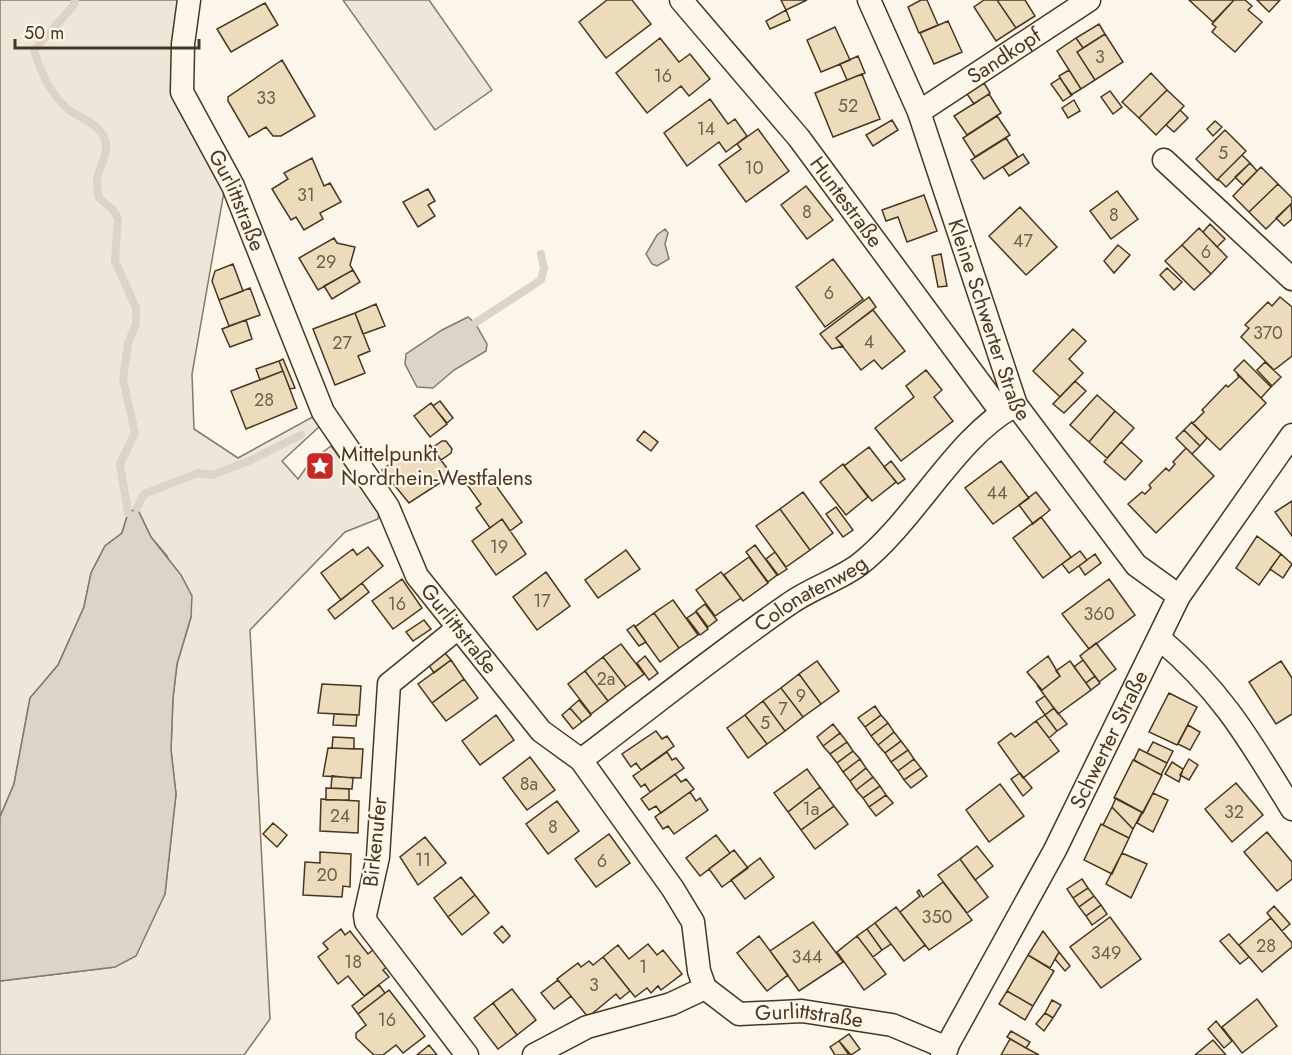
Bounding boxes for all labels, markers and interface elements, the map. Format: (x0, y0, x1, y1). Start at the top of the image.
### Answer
scale bar (15, 12, 200, 50)
text: 50 m (24, 20, 64, 46)
street label: Sandkopf (961, 20, 1048, 91)
house number: 3 (1095, 44, 1105, 70)
house number: 16 (654, 63, 672, 89)
house number: 33 (256, 85, 276, 111)
house number: 52 (838, 93, 858, 119)
house number: 14 (697, 116, 715, 142)
house number: 5 (1218, 140, 1228, 166)
street label: Gurlittstraße (201, 144, 272, 256)
street label: Huntestraße (802, 150, 890, 254)
house number: 10 (745, 155, 764, 181)
house number: 31 (297, 182, 315, 208)
house number: 8 (802, 199, 812, 225)
house number: 8 (1109, 202, 1119, 228)
street label: Kleine Schwerter Straße (940, 215, 1038, 427)
house number: 47 (1013, 228, 1034, 254)
house number: 6 (1201, 239, 1211, 265)
house number: 29 (316, 249, 336, 275)
house number: 6 (824, 280, 834, 306)
house number: 370 (1253, 320, 1283, 346)
house number: 4 (864, 329, 874, 355)
house number: 27 (332, 330, 352, 356)
house number: 28 (254, 387, 274, 413)
place label: Mittelpunkt Nordrhein-Westfalens (341, 439, 533, 493)
place icon: Mittelpunkt Nordrhein-Westfalens (304, 450, 336, 482)
house number: 44 (987, 480, 1008, 506)
house number: 19 (490, 534, 508, 560)
street label: Colonatenweg (748, 549, 874, 639)
street label: Gurlittstraße (414, 577, 505, 680)
house number: 17 (533, 588, 551, 614)
house number: 16 (388, 591, 406, 617)
house number: 360 (1084, 601, 1115, 627)
street label: Schwerter Straße (1062, 665, 1155, 814)
house number: 2a (597, 666, 615, 692)
house number: 9 (796, 683, 806, 709)
house number: 7 (778, 696, 788, 722)
house number: 5 (760, 710, 770, 736)
house number: 8a (520, 771, 538, 797)
street label: Birkenufer (355, 795, 395, 888)
house number: 1a (803, 796, 819, 822)
house number: 32 (1224, 799, 1244, 825)
house number: 24 (330, 803, 350, 829)
house number: 8 (548, 814, 558, 840)
house number: 11 (415, 847, 431, 873)
house number: 6 (597, 848, 607, 874)
house number: 20 (316, 862, 338, 888)
house number: 350 (922, 904, 953, 930)
house number: 28 (1256, 933, 1276, 959)
house number: 349 (1091, 940, 1121, 966)
house number: 344 (792, 944, 822, 970)
house number: 18 (344, 949, 362, 975)
house number: 1 (639, 954, 647, 980)
house number: 3 (589, 972, 599, 998)
street label: Gurlittstraße (754, 996, 865, 1035)
house number: 16 (378, 1007, 396, 1033)

